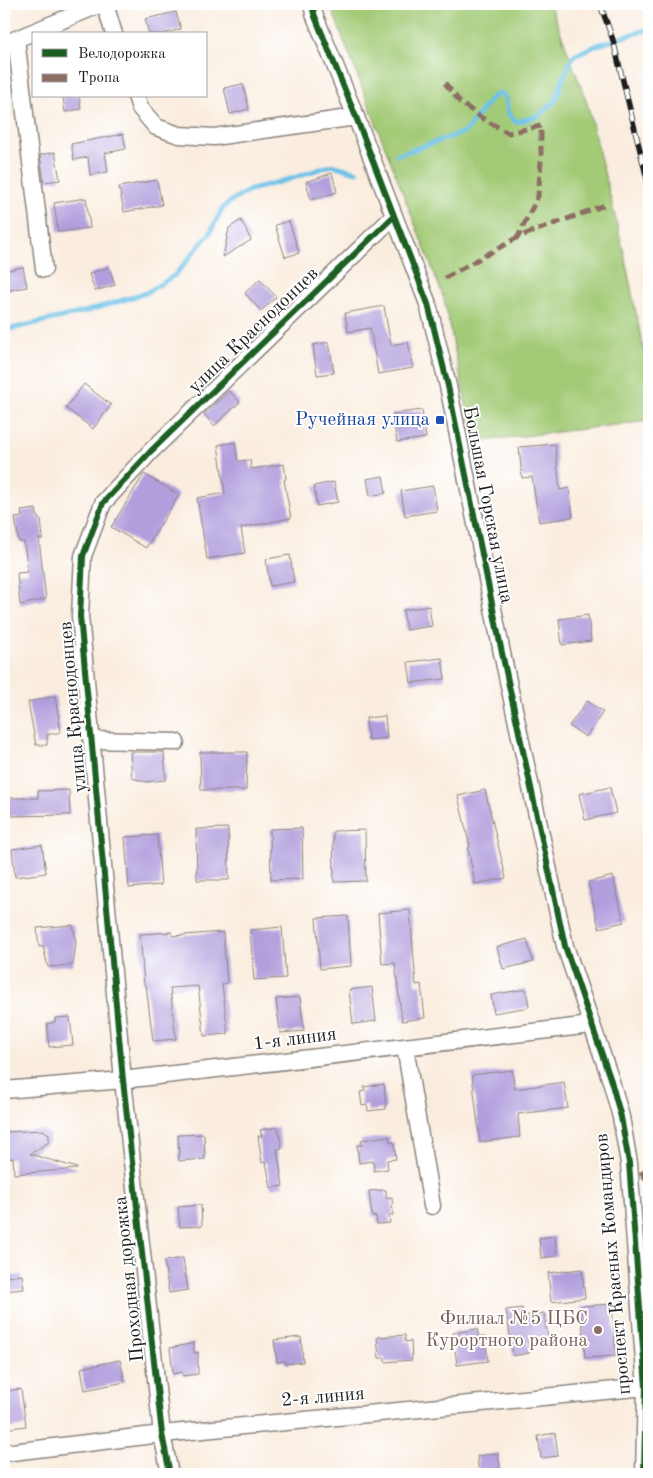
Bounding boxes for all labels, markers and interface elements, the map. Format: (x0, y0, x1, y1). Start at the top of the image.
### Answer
legend (32, 32, 208, 98)
text: Велодорожка (78, 47, 166, 62)
text: Тропа (78, 71, 120, 86)
street label: улица Краснодонцев (186, 264, 322, 398)
street label: Большая Горская улица (459, 405, 516, 606)
place label: Ручейная улица (295, 411, 431, 430)
marker: Ручейная улица (434, 414, 446, 426)
street label: улица Краснодонцев (57, 620, 91, 794)
street label: 1-я линия (252, 1025, 338, 1055)
street label: проспект Красных Командиров (593, 1132, 635, 1396)
street label: Проходная дорожка (112, 1194, 148, 1363)
place label: Филиал №5 ЦБС Курортного района (425, 1310, 589, 1351)
marker: Филиал №5 ЦБС Курортного района (592, 1324, 604, 1336)
street label: 2-я линия (281, 1385, 366, 1411)

